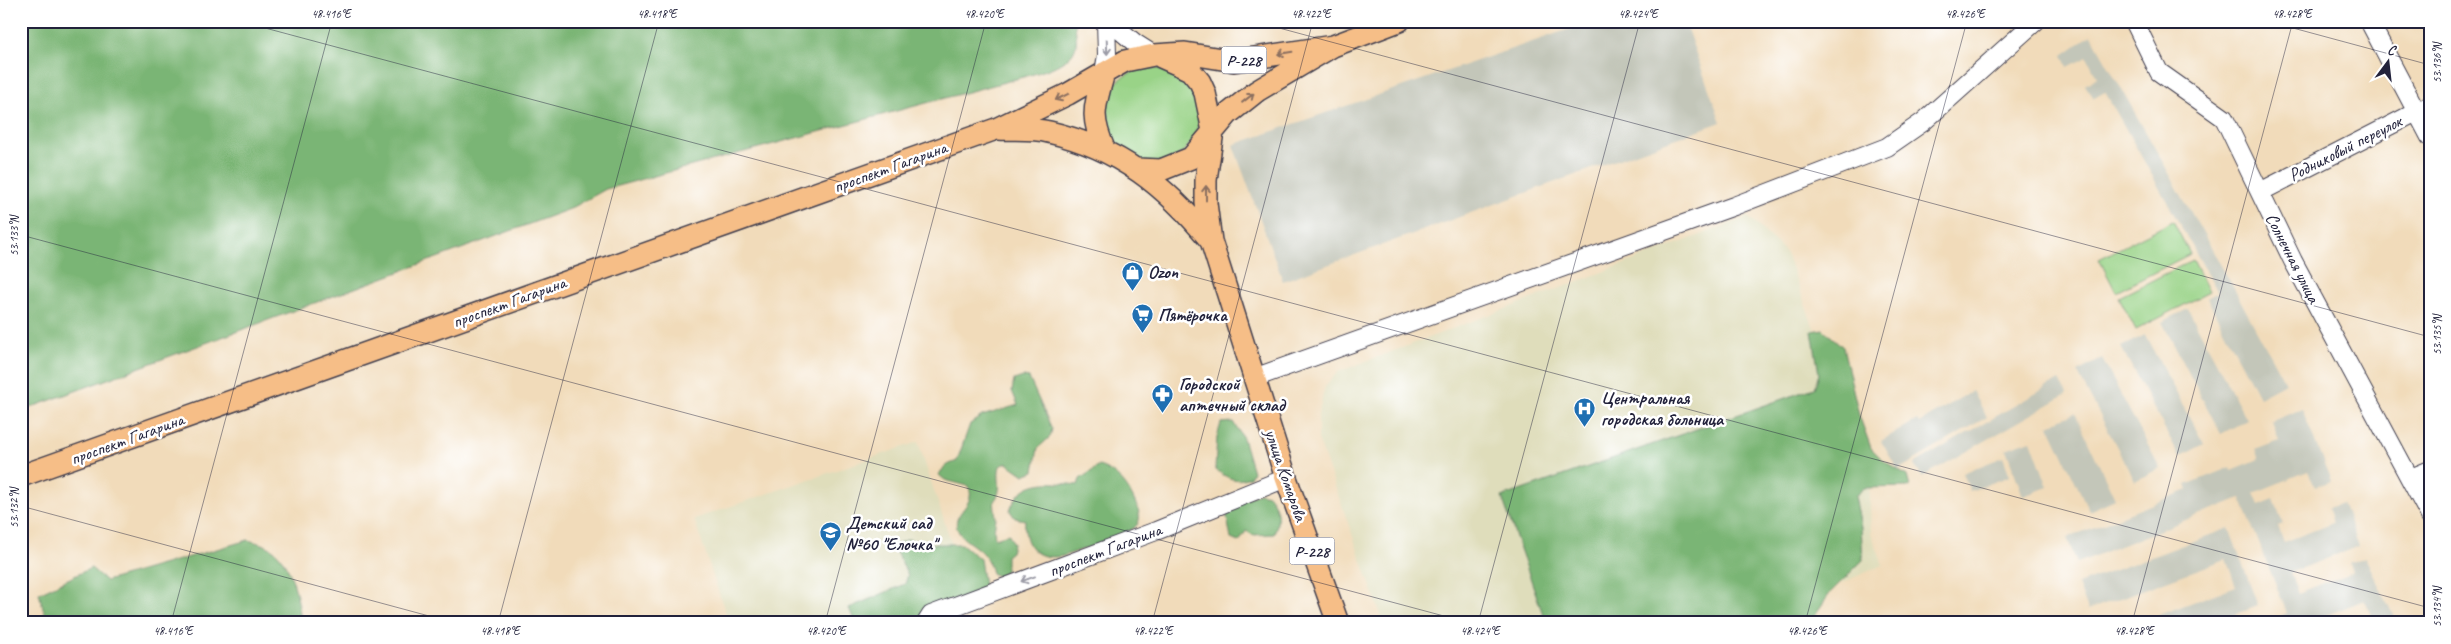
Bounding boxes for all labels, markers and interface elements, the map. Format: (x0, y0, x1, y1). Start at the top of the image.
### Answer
text: 48.416°E (311, 6, 352, 22)
text: 48.418°E (637, 6, 678, 22)
text: 48.420°E (964, 6, 1005, 22)
text: 48.422°E (1291, 6, 1332, 22)
text: 48.424°E (1618, 6, 1659, 22)
text: 48.426°E (1945, 6, 1986, 22)
text: 48.428°E (2272, 6, 2313, 22)
one-way arrow (1102, 38, 1112, 55)
north arrow (2364, 38, 2414, 88)
text: С (2386, 41, 2399, 60)
text: 53.136°N (2429, 41, 2445, 83)
road number: Р-228 (1222, 46, 1266, 74)
one-way arrow (1277, 49, 1293, 59)
one-way arrow (1241, 92, 1254, 103)
one-way arrow (1055, 93, 1070, 102)
street label: Родниковый переулок (2285, 109, 2407, 186)
street label: проспект Гагарина (830, 136, 951, 198)
one-way arrow (1201, 185, 1211, 201)
street label: Солнечная улица (2261, 209, 2326, 308)
text: 53.133°N (6, 214, 22, 256)
shop icon: Ozon (1120, 260, 1144, 291)
place label: Ozon (1148, 261, 1179, 283)
street label: проспект Гагарина (449, 271, 570, 333)
supermarket icon: Пятёрочка (1130, 303, 1154, 334)
place label: Пятёрочка (1158, 304, 1228, 326)
text: 53.135°N (2429, 313, 2445, 355)
place label: Городской аптечный склад (1179, 373, 1287, 416)
pharmacy icon: Городской аптечный склад (1151, 382, 1175, 413)
place label: Центральная городская больница (1601, 387, 1725, 430)
hospital icon: Центральная городская больница (1573, 396, 1597, 427)
street label: проспект Гагарина (67, 408, 188, 470)
street label: улица Комарова (1260, 425, 1312, 525)
text: 53.132°N (6, 486, 22, 528)
place label: Детский сад №60 "Елочка" (846, 512, 940, 555)
street label: проспект Гагарина (1046, 518, 1166, 582)
school or university icon: Детский сад №60 "Елочка" (818, 521, 842, 552)
road number: Р-228 (1290, 538, 1334, 564)
one-way arrow (1021, 574, 1036, 584)
text: 53.134°N (2429, 585, 2445, 627)
text: 48.416°E (153, 623, 194, 639)
text: 48.418°E (480, 623, 521, 639)
text: 48.420°E (806, 623, 847, 639)
text: 48.422°E (1133, 623, 1174, 639)
text: 48.424°E (1460, 623, 1501, 639)
text: 48.426°E (1787, 623, 1828, 639)
text: 48.428°E (2114, 623, 2155, 639)

